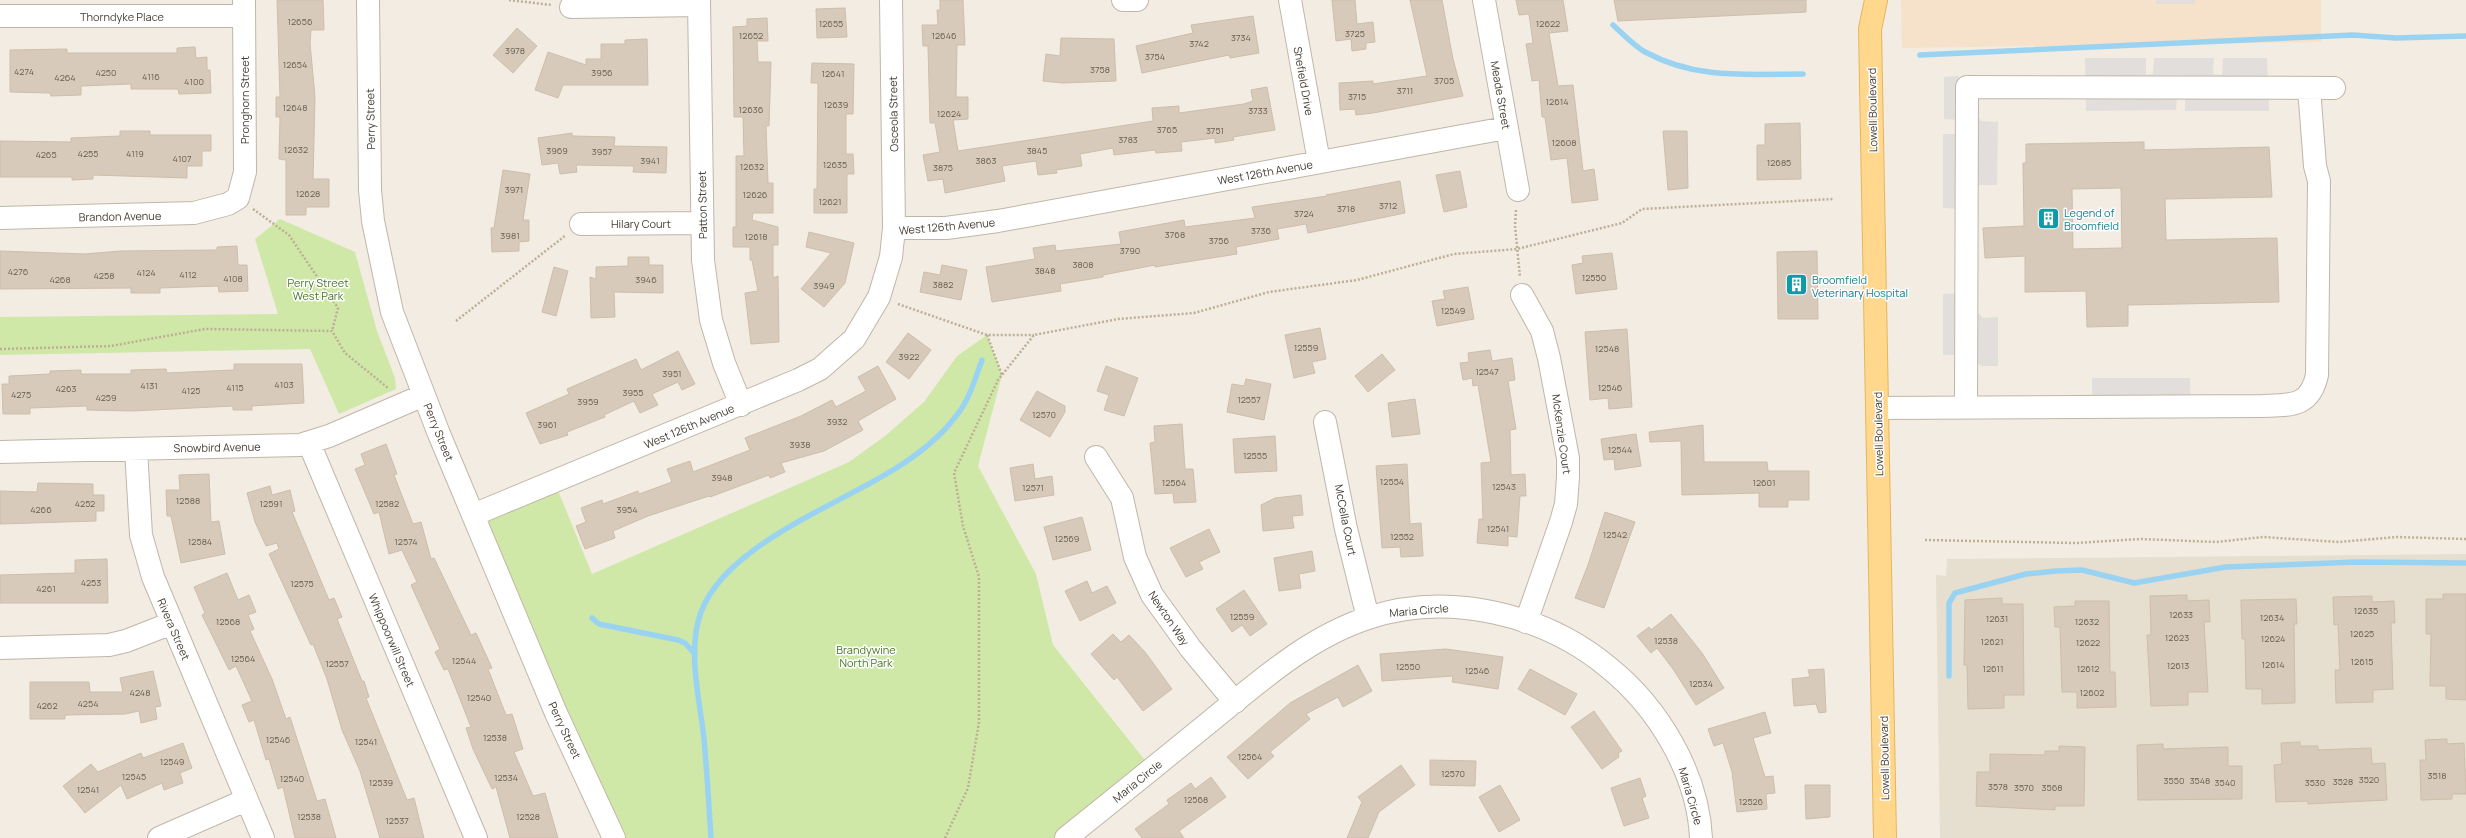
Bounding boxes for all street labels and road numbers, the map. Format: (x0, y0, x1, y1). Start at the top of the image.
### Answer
street label: Thorndyke Place (80, 9, 165, 24)
street label: Shefield Drive (1291, 45, 1318, 117)
street label: Pronghorn Street (237, 56, 252, 144)
street label: Meade Street (1488, 60, 1514, 130)
street label: Lowell Boulevard (1864, 68, 1880, 152)
street label: Osceola Street (885, 76, 901, 152)
street label: Perry Street (362, 88, 378, 150)
street label: West 126th Avenue (1216, 156, 1314, 188)
street label: Patton Street (694, 171, 710, 239)
street label: Brandon Avenue (79, 208, 162, 224)
street label: West 126th Avenue (898, 214, 996, 238)
street label: Hilary Court (611, 216, 671, 231)
street label: Lowell Boulevard (1870, 392, 1886, 476)
street label: McKenzie Court (1549, 393, 1575, 475)
street label: West 126th Avenue (642, 400, 737, 452)
street label: Perry Street (421, 401, 457, 463)
street label: Snowbird Avenue (173, 439, 261, 455)
street label: McCella Court (1332, 483, 1360, 557)
street label: Newton Way (1145, 588, 1193, 648)
street label: Whippoorwill Street (366, 591, 418, 689)
street label: Rivera Street (154, 596, 194, 662)
street label: Maria Circle (1389, 600, 1450, 620)
street label: Perry Street (545, 699, 585, 761)
street label: Lowell Boulevard (1876, 716, 1892, 800)
street label: Maria Circle (1109, 756, 1165, 806)
street label: Maria Circle (1676, 765, 1707, 827)

